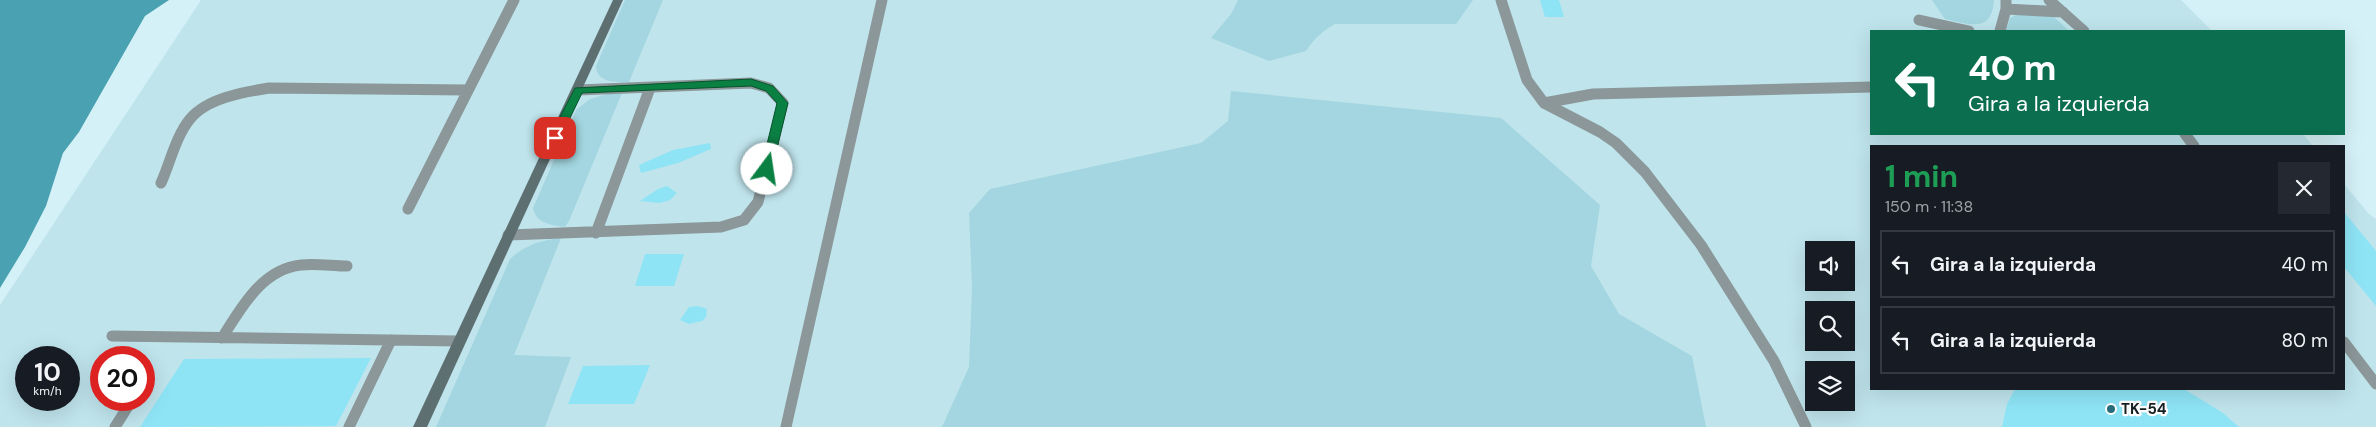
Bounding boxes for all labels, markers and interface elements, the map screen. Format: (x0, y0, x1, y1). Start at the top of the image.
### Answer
text: 40 m (1968, 45, 2057, 91)
icon: left (1885, 50, 1950, 115)
text: Gira a la izquierda (1968, 89, 2149, 118)
pin (534, 117, 576, 159)
icon: arrive (541, 124, 569, 152)
position arrow (740, 142, 792, 194)
text: 1 min (1885, 157, 1958, 196)
button: close (2278, 162, 2330, 214)
text: 150 m · 11:38 (1885, 196, 1973, 217)
map controls (1805, 241, 1855, 411)
button: sound (1805, 241, 1855, 291)
icon: left (1887, 250, 1915, 278)
text: Gira a la izquierda (1930, 252, 2096, 277)
text: 40 m (2281, 252, 2328, 277)
button: search (1805, 301, 1855, 351)
icon: left (1887, 326, 1915, 354)
text: Gira a la izquierda (1930, 328, 2096, 353)
text: 80 m (2281, 328, 2328, 353)
speed limit sign: 20 (90, 346, 155, 411)
text: 10 (34, 356, 61, 389)
button: layers (1805, 361, 1855, 411)
text: km/h (33, 383, 62, 399)
place label: TK-54 (2121, 399, 2167, 419)
marker: TK-54 (2105, 403, 2117, 415)

